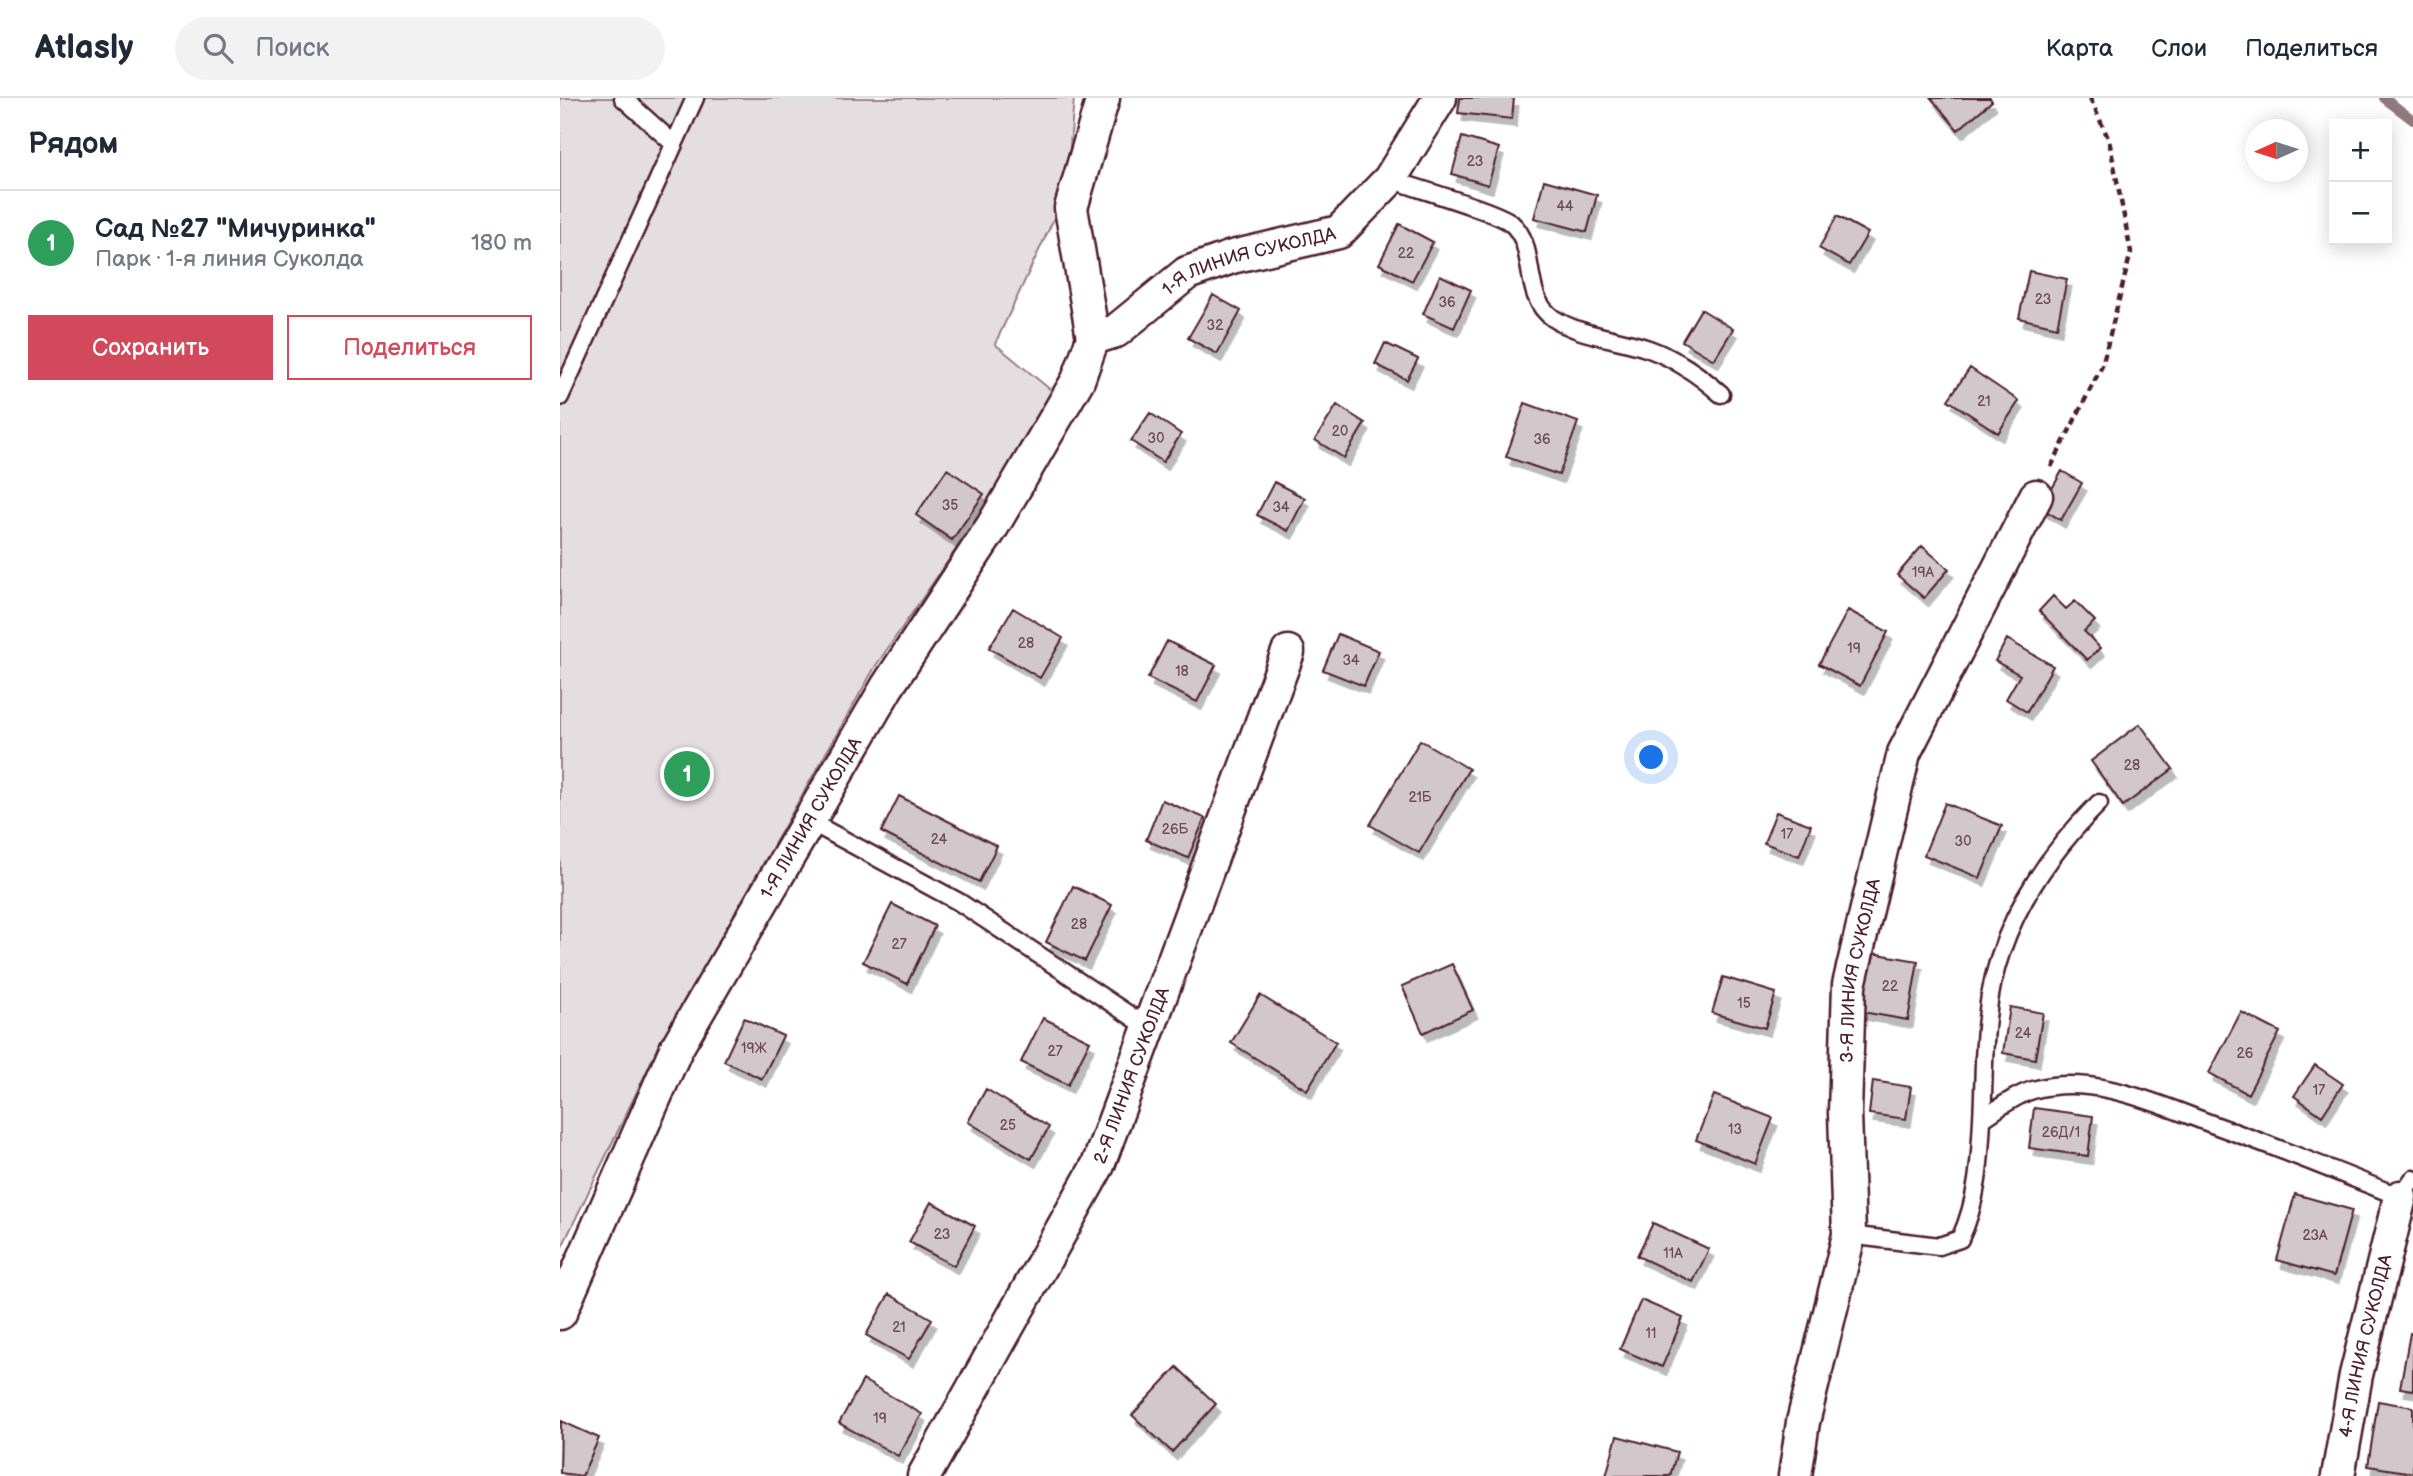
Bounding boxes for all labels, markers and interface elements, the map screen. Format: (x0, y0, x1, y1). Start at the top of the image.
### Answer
search box (175, 17, 665, 80)
text: Atlasly (35, 28, 133, 68)
icon: search (199, 29, 237, 67)
text: Поиск (255, 33, 329, 64)
text: Карта (2046, 34, 2113, 63)
text: Слои (2151, 34, 2207, 63)
text: Поделиться (2245, 34, 2378, 63)
north arrow (2245, 119, 2308, 182)
map controls (2329, 119, 2392, 245)
button: + (2329, 119, 2392, 182)
text: Рядом (28, 126, 118, 162)
house number: 23 (1467, 153, 1483, 170)
button: − (2329, 182, 2392, 245)
house number: 44 (1556, 198, 1574, 215)
text: Сад №27 "Мичуринка" (95, 214, 376, 245)
street label: 1-Я ЛИНИЯ СУКОЛДА (1158, 223, 1338, 300)
text: 1 (46, 229, 56, 257)
text: 180 m (471, 229, 532, 257)
text: Парк · 1-я линия Суколда (95, 245, 363, 273)
house number: 22 (1398, 245, 1415, 262)
house number: 23 (2035, 291, 2051, 308)
house number: 36 (1438, 294, 1456, 311)
button: Сохранить (28, 315, 273, 380)
button: Поделиться (287, 315, 532, 380)
house number: 32 (1207, 317, 1224, 334)
house number: 21 (1977, 393, 1991, 410)
house number: 20 (1332, 423, 1348, 440)
house number: 30 (1148, 430, 1164, 447)
house number: 36 (1533, 431, 1551, 448)
house number: 35 (942, 497, 958, 514)
house number: 34 (1272, 499, 1290, 516)
house number: 19А (1912, 564, 1935, 581)
house number: 28 (1018, 635, 1034, 652)
house number: 19 (1847, 640, 1861, 657)
house number: 34 (1342, 652, 1360, 669)
house number: 18 (1175, 663, 1189, 680)
street label: 1-Я ЛИНИЯ СУКОЛДА (756, 733, 866, 902)
your location (1634, 740, 1668, 774)
pin: 1 (664, 748, 710, 800)
house number: 28 (2124, 757, 2140, 774)
house number: 21Б (1408, 789, 1432, 806)
house number: 26Б (1162, 821, 1189, 838)
house number: 17 (1781, 826, 1793, 843)
house number: 24 (931, 831, 948, 848)
house number: 30 (1955, 833, 1971, 850)
street label: 3-Я ЛИНИЯ СУКОЛДА (1836, 876, 1884, 1063)
house number: 28 (1071, 916, 1087, 933)
house number: 27 (891, 936, 907, 953)
house number: 22 (1882, 978, 1899, 995)
street label: 2-Я ЛИНИЯ СУКОЛДА (1089, 984, 1174, 1166)
house number: 15 (1737, 995, 1751, 1012)
house number: 24 (2015, 1025, 2032, 1042)
house number: 19Ж (741, 1040, 768, 1057)
house number: 27 (1047, 1043, 1063, 1060)
house number: 26 (2237, 1045, 2254, 1062)
house number: 17 (2313, 1082, 2325, 1099)
house number: 25 (1000, 1117, 1016, 1134)
house number: 13 (1728, 1121, 1742, 1138)
house number: 26Д/1 (2042, 1124, 2080, 1141)
house number: 23 (934, 1226, 950, 1243)
house number: 23А (2302, 1227, 2328, 1244)
house number: 11А (1663, 1245, 1683, 1262)
street label: 4-Я ЛИНИЯ СУКОЛДА (2335, 1252, 2396, 1439)
house number: 21 (892, 1319, 906, 1336)
house number: 11 (1646, 1325, 1656, 1342)
house number: 19 (873, 1410, 887, 1427)

